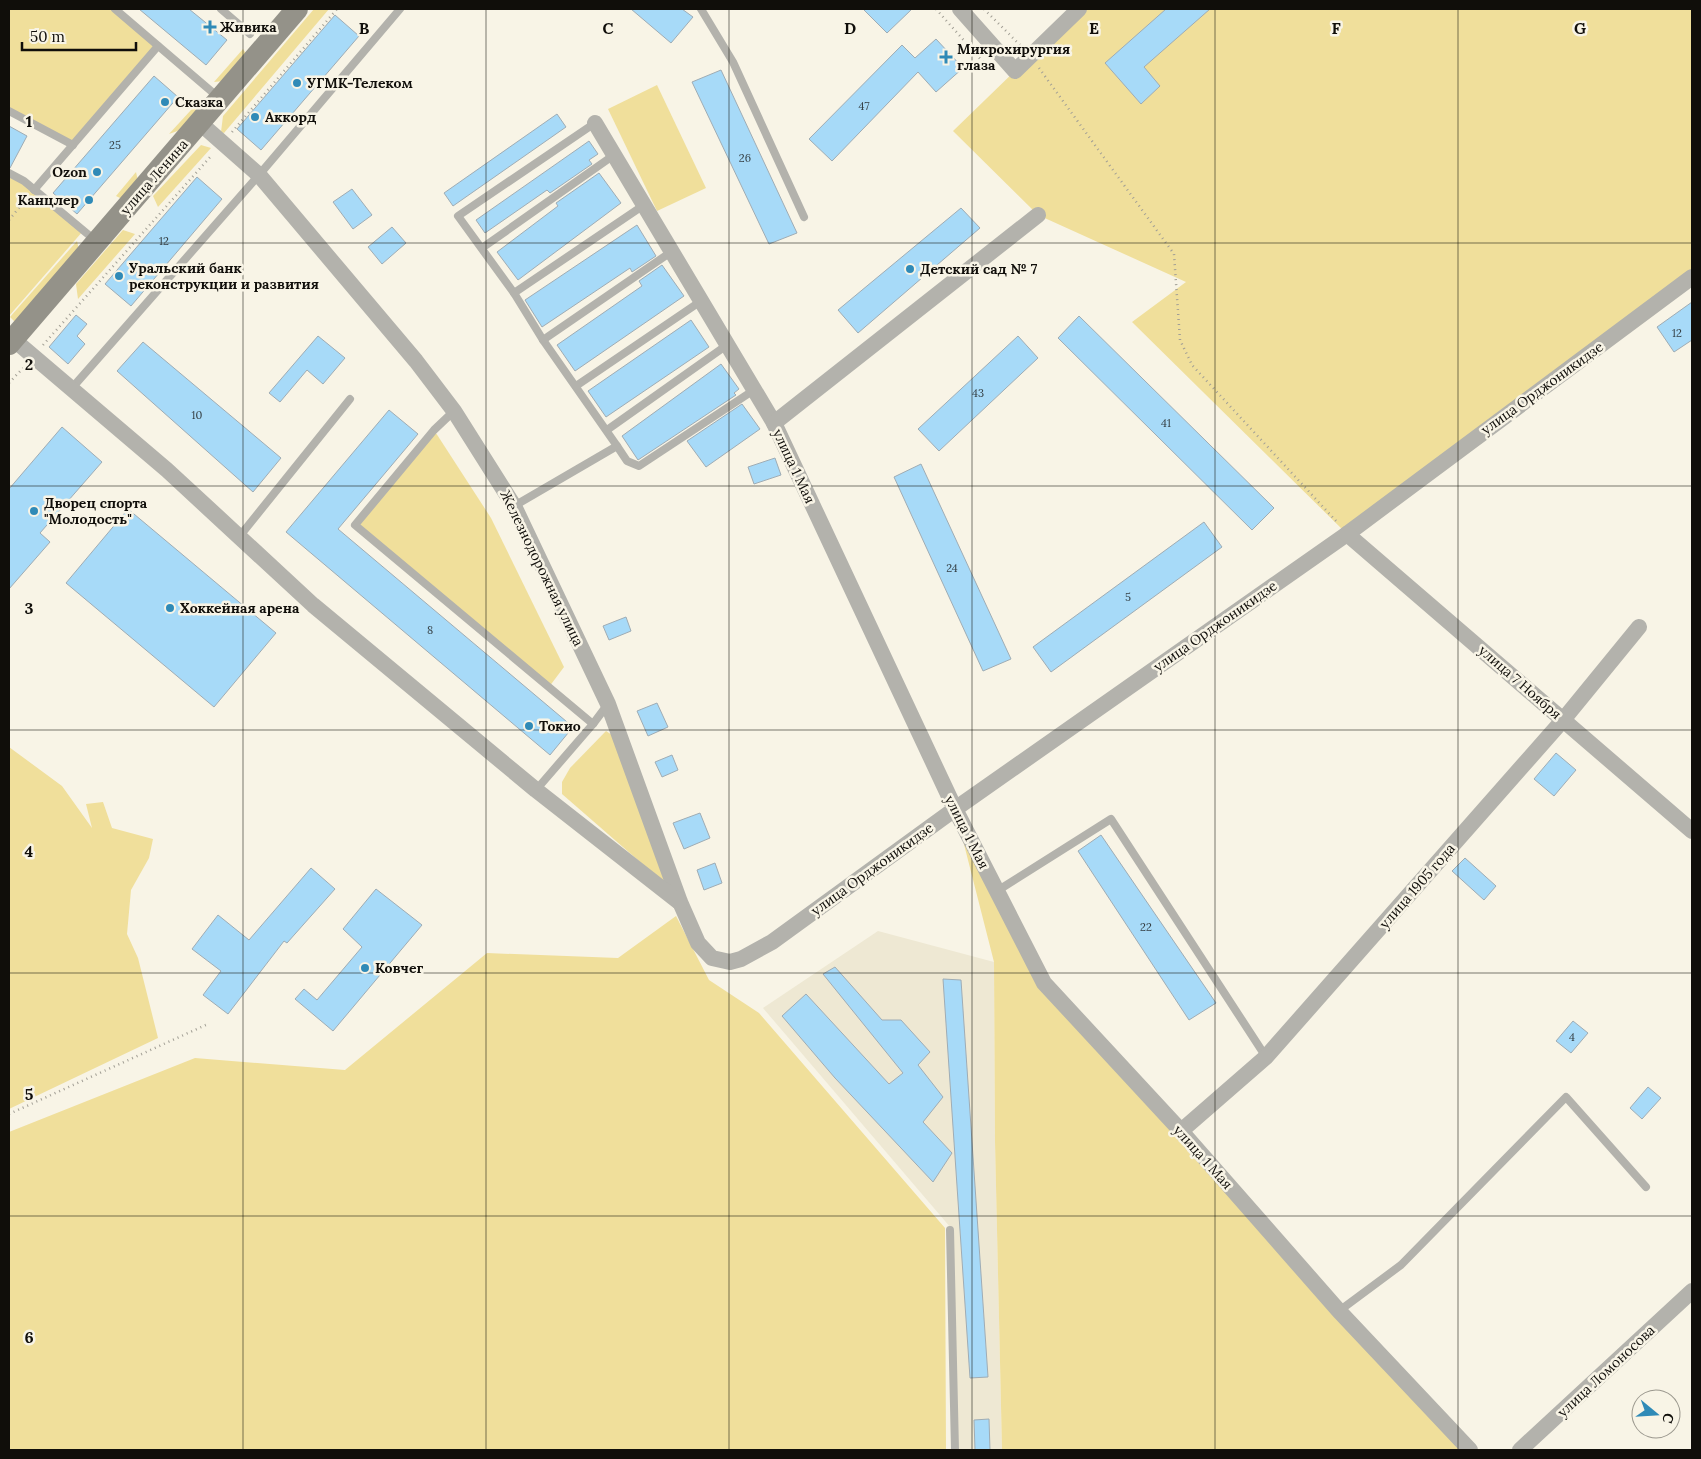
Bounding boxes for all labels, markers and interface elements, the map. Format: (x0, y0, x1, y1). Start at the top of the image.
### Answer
place label: Живика (220, 18, 277, 36)
text: B (359, 18, 370, 38)
text: C (602, 18, 614, 38)
text: D (844, 18, 856, 38)
text: E (1089, 18, 1099, 38)
text: F (1331, 18, 1341, 38)
text: G (1574, 18, 1586, 38)
scale bar (22, 20, 136, 52)
marker: Живика (204, 21, 216, 33)
text: 50 m (30, 27, 65, 46)
place label: Микрохирургия глаза (957, 40, 1070, 74)
marker: Микрохирургия глаза (939, 50, 953, 64)
place label: УГМК-Телеком (307, 74, 413, 92)
marker: УГМК-Телеком (291, 77, 303, 89)
place label: Сказка (175, 93, 224, 111)
marker: Сказка (159, 96, 171, 108)
house number: 47 (858, 99, 870, 113)
place label: Аккорд (265, 108, 316, 126)
text: 1 (26, 111, 32, 131)
marker: Аккорд (249, 111, 261, 123)
street label: улица Ленина (116, 135, 192, 219)
house number: 25 (109, 138, 121, 152)
house number: 26 (739, 151, 751, 165)
place label: Ozon (52, 163, 87, 181)
marker: Ozon (91, 166, 103, 178)
place label: Канцлер (18, 191, 79, 209)
marker: Канцлер (83, 194, 95, 206)
house number: 12 (159, 234, 169, 248)
place label: Уральский банк реконструкции и развития (129, 259, 319, 293)
place label: Детский сад № 7 (920, 260, 1038, 278)
marker: Детский сад № 7 (904, 263, 916, 275)
marker: Уральский банк реконструкции и развития (113, 270, 125, 282)
house number: 12 (1672, 326, 1682, 340)
street label: улица Орджоникидзе (1477, 337, 1607, 438)
text: 2 (25, 354, 33, 374)
house number: 43 (972, 386, 984, 400)
house number: 10 (192, 408, 203, 422)
house number: 41 (1161, 416, 1171, 430)
street label: улица 1 Мая (769, 426, 819, 506)
street label: Железнодорожная улица (496, 487, 588, 649)
place label: Дворец спорта "Молодость" (44, 494, 148, 528)
marker: Дворец спорта "Молодость" (28, 505, 40, 517)
house number: 24 (946, 561, 958, 575)
street label: улица Орджоникидзе (1150, 576, 1281, 675)
house number: 5 (1125, 590, 1131, 604)
text: 3 (25, 598, 34, 618)
place label: Хоккейная арена (180, 599, 300, 617)
marker: Хоккейная арена (164, 602, 176, 614)
house number: 8 (427, 623, 433, 637)
street label: улица 7 Ноября (1475, 641, 1565, 723)
place label: Токио (539, 717, 581, 735)
marker: Токио (523, 720, 535, 732)
street label: улица 1 Мая (941, 792, 993, 872)
street label: улица Орджоникидзе (807, 818, 937, 919)
street label: улица 1905 года (1375, 840, 1459, 932)
text: 4 (25, 841, 34, 861)
house number: 22 (1140, 920, 1152, 934)
place label: Ковчег (375, 959, 424, 977)
marker: Ковчег (359, 962, 371, 974)
house number: 4 (1569, 1030, 1575, 1044)
text: 5 (25, 1084, 34, 1104)
street label: улица 1 Мая (1169, 1121, 1237, 1193)
street label: улица Ломоносова (1553, 1321, 1659, 1421)
text: 6 (24, 1327, 34, 1347)
north arrow (1631, 1389, 1681, 1439)
text: С (1658, 1411, 1678, 1426)

